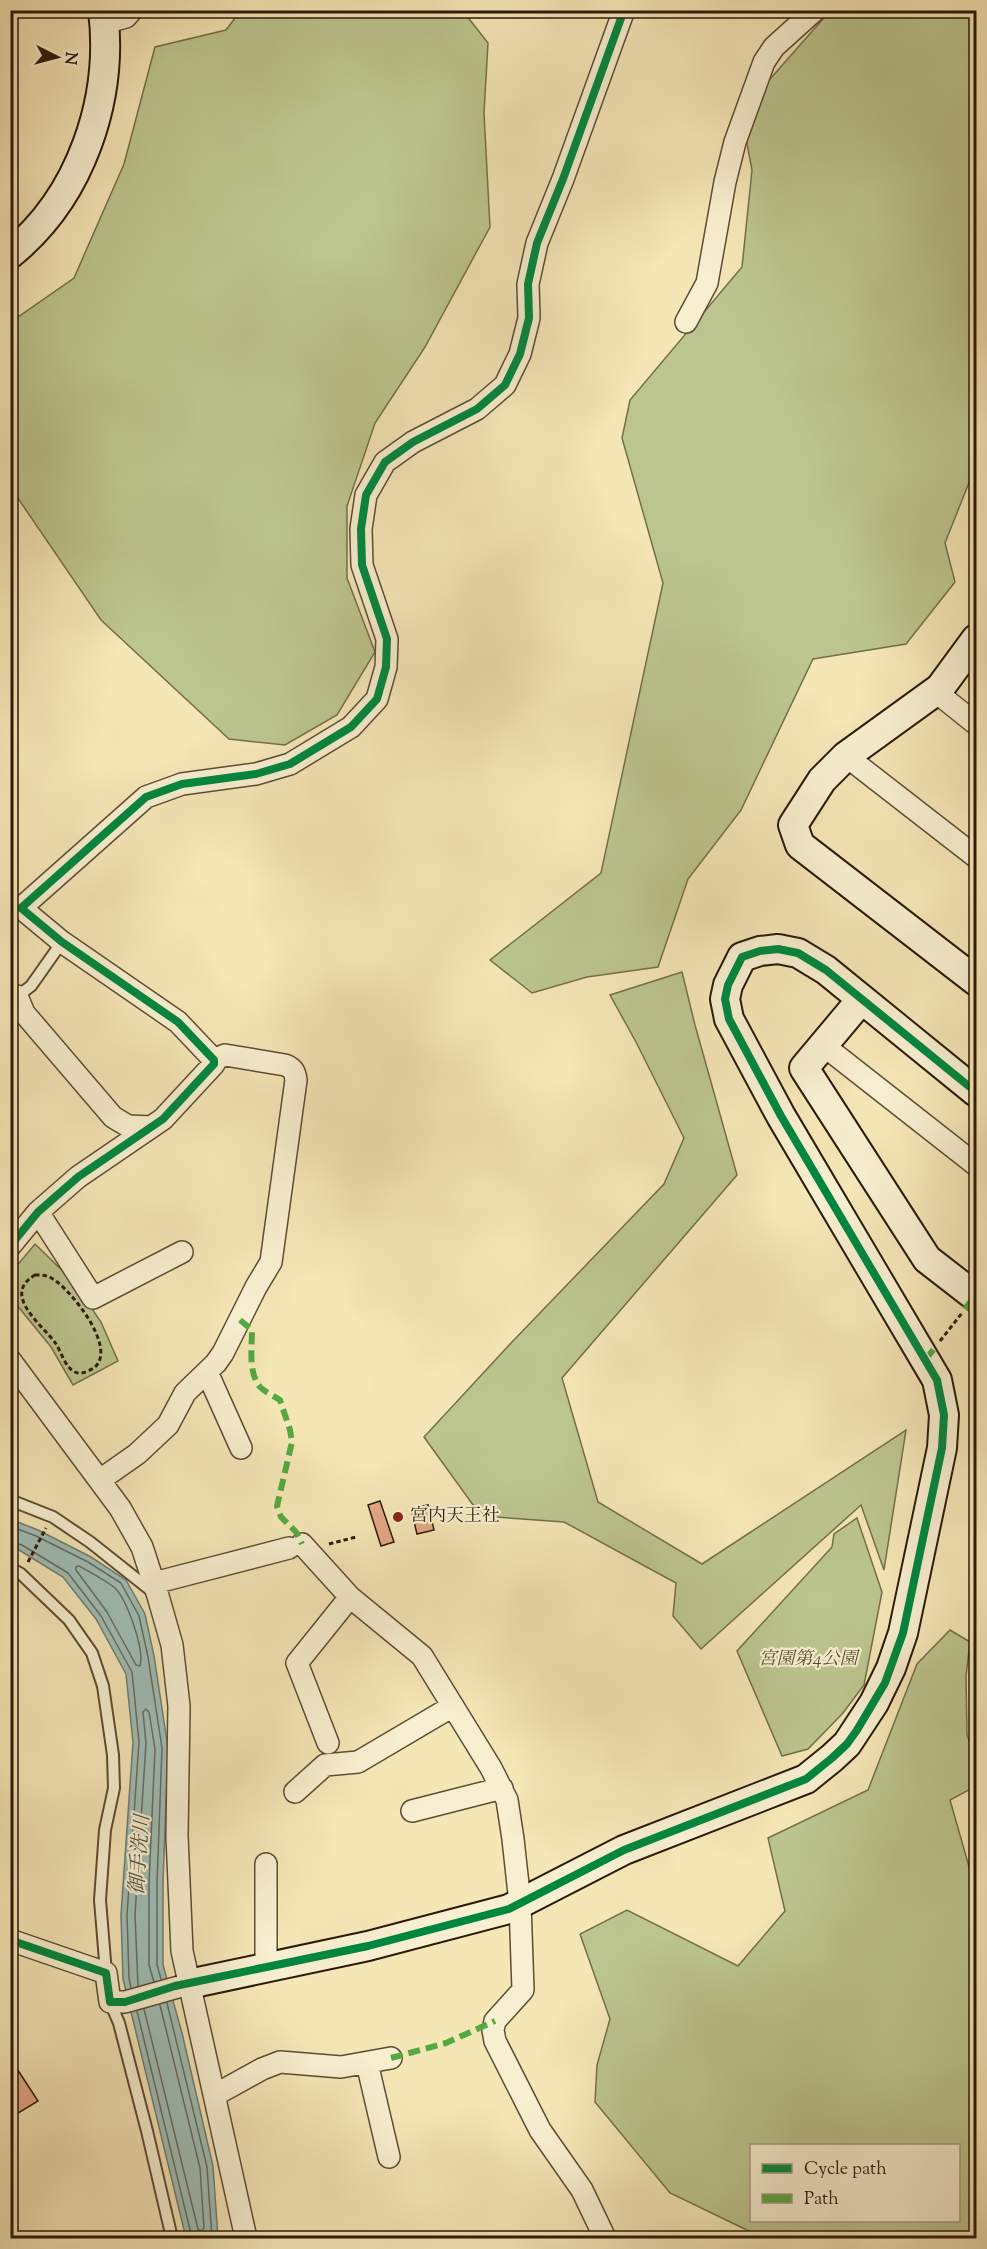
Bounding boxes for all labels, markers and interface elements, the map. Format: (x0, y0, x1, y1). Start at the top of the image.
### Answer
north arrow (27, 27, 87, 87)
text: N (57, 51, 82, 66)
place label: 宮内天王社 (410, 1504, 500, 1530)
marker: 宮内天王社 (391, 1510, 405, 1524)
park label: 宮園第4公園 (759, 1647, 860, 1673)
water label: 御手洗川 (124, 1812, 158, 1896)
legend (750, 2144, 960, 2222)
text: Cycle path (804, 2157, 887, 2183)
text: Path (804, 2187, 839, 2213)

